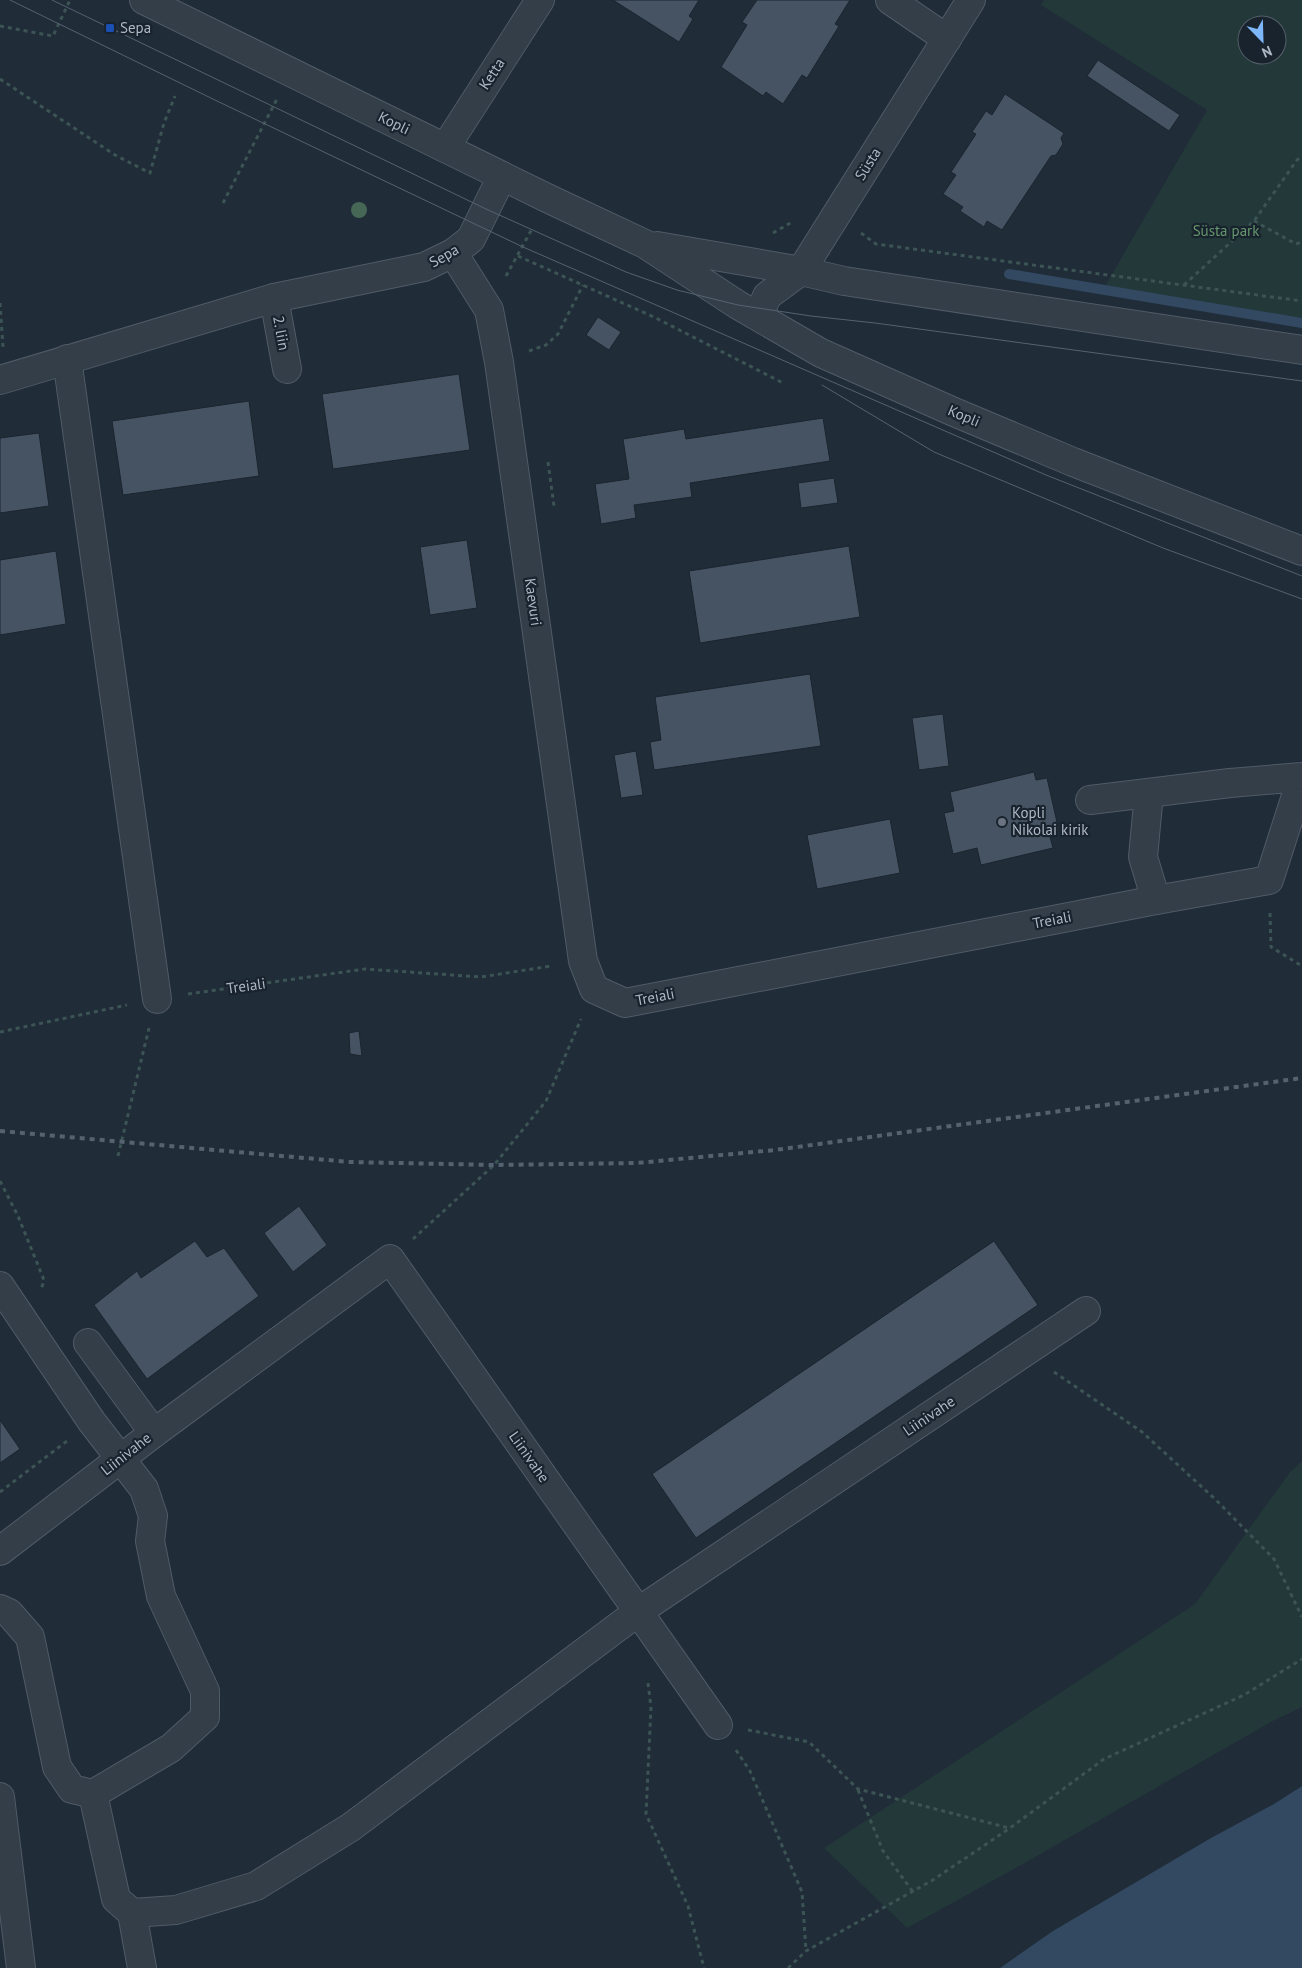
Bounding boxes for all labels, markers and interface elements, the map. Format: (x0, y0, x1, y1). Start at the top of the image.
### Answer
north arrow (1237, 15, 1287, 65)
place label: Sepa (120, 18, 151, 37)
marker: Sepa (104, 22, 116, 34)
text: N (1259, 42, 1275, 62)
street label: Ketta (474, 54, 509, 93)
street label: Kopli (375, 107, 413, 138)
street label: Süsta (850, 144, 885, 184)
park label: Süsta park (1193, 221, 1260, 240)
street label: Sepa (426, 240, 462, 272)
street label: 2. liin (269, 314, 294, 352)
street label: Kopli (945, 400, 983, 431)
street label: Kaevuri (521, 577, 546, 627)
place label: Kopli Nikolai kirik (1012, 803, 1089, 839)
marker: Kopli Nikolai kirik (996, 816, 1008, 828)
street label: Treiali (1031, 906, 1073, 933)
street label: Treiali (225, 973, 267, 998)
street label: Treiali (634, 983, 676, 1010)
street label: Liinivahe (899, 1391, 958, 1440)
street label: Liinivahe (505, 1427, 554, 1486)
street label: Liinivahe (97, 1428, 155, 1479)

